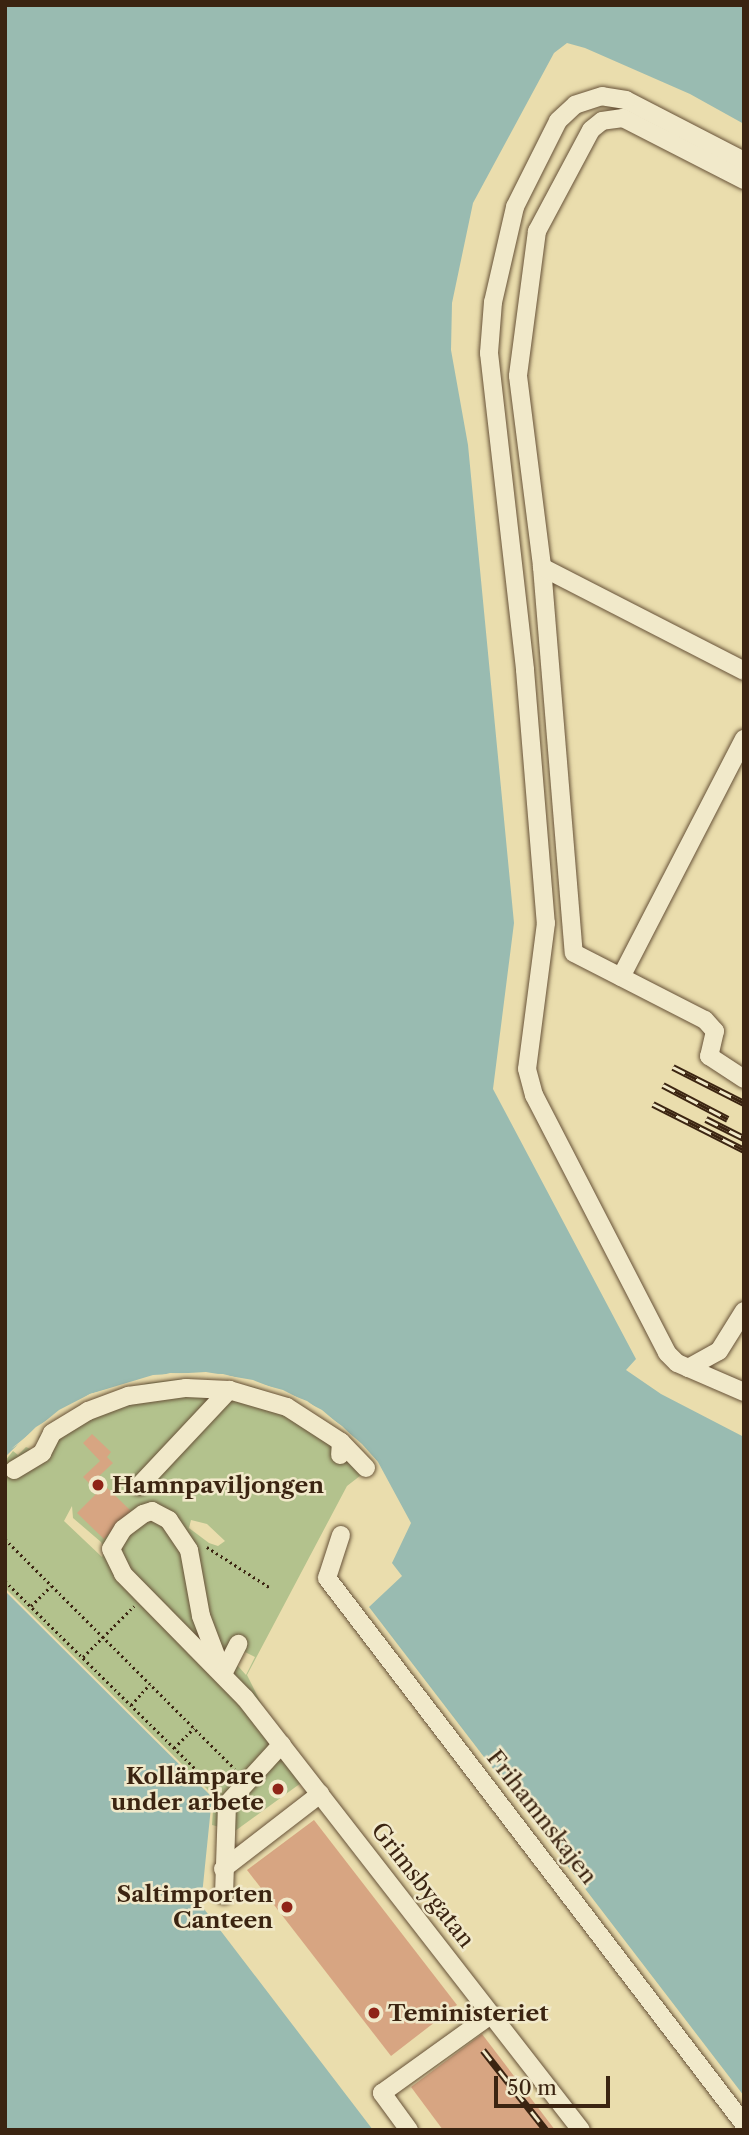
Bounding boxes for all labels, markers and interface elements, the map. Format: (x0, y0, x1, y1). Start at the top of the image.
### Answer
place label: Hamnpaviljongen (112, 1471, 324, 1499)
marker: Hamnpaviljongen (90, 1477, 106, 1493)
street label: Frihamnskajen (481, 1744, 603, 1890)
place label: Kollämpare under arbete (111, 1762, 264, 1816)
marker: Kollämpare under arbete (270, 1781, 286, 1797)
street label: Grimsbygatan (366, 1817, 480, 1953)
place label: Saltimporten Canteen (117, 1880, 273, 1934)
marker: Saltimporten Canteen (279, 1899, 295, 1915)
place label: Teministeriet (388, 1999, 548, 2027)
marker: Teministeriet (366, 2005, 382, 2021)
scale bar (497, 2062, 612, 2106)
text: 50 m (507, 2075, 557, 2100)

